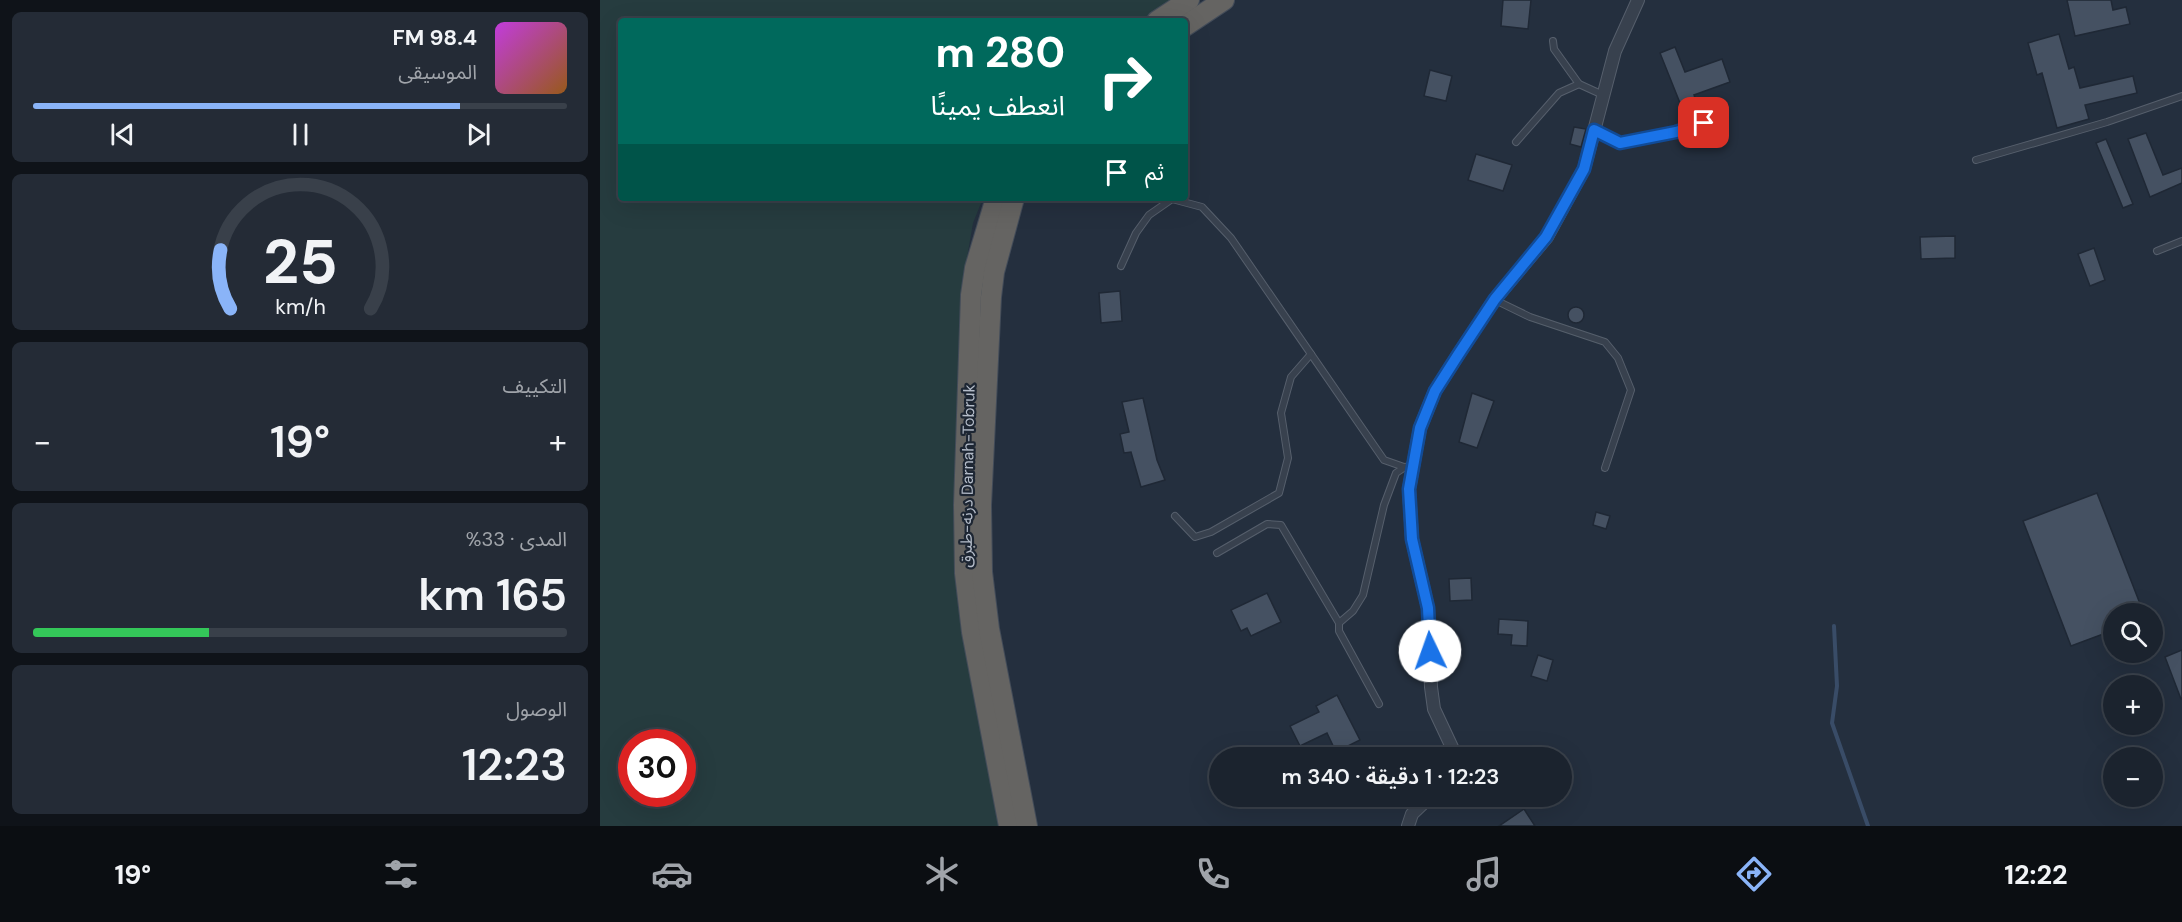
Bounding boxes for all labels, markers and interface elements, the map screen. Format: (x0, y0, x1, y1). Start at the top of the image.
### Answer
text: 98.4 FM (393, 23, 477, 52)
text: 280 m (936, 25, 1065, 80)
icon: right (1086, 42, 1164, 120)
text: الموسيقى (398, 59, 477, 85)
text: انعطف يمينًا (930, 88, 1065, 123)
pin (1678, 97, 1729, 148)
icon: arrive (1687, 106, 1720, 139)
icon: previous (106, 118, 139, 151)
icon: pause (284, 118, 317, 151)
icon: next (462, 118, 495, 151)
icon: arrive (1100, 156, 1133, 189)
text: ثم (1145, 158, 1164, 187)
text: 25 (263, 221, 337, 302)
text: km/h (275, 293, 325, 321)
text: التكييف (503, 373, 567, 399)
street label: درنه-طبرق Darnah-Tobruk (955, 384, 980, 568)
text: 19° (270, 412, 330, 471)
text: − (33, 420, 51, 463)
text: + (549, 420, 567, 463)
text: المدى · 33% (466, 526, 567, 552)
text: 165 km (418, 565, 567, 624)
map controls (2103, 603, 2163, 807)
button: search (2103, 603, 2163, 663)
position arrow (1398, 619, 1462, 683)
button: + (2103, 675, 2163, 735)
text: الوصول (506, 696, 567, 722)
speed limit sign: 30 (618, 729, 696, 807)
text: 12:23 (462, 735, 567, 794)
button: − (2103, 747, 2163, 807)
text: 12:23 · 1 دقيقة · 340 m (1281, 762, 1500, 791)
icon: filters (380, 853, 422, 895)
icon: car (651, 853, 693, 895)
icon: climate (921, 853, 963, 895)
icon: phone (1192, 853, 1234, 895)
icon: music (1463, 853, 1505, 895)
icon: directions (1733, 853, 1775, 895)
text: 19° (114, 857, 151, 892)
text: 12:22 (2004, 857, 2068, 892)

